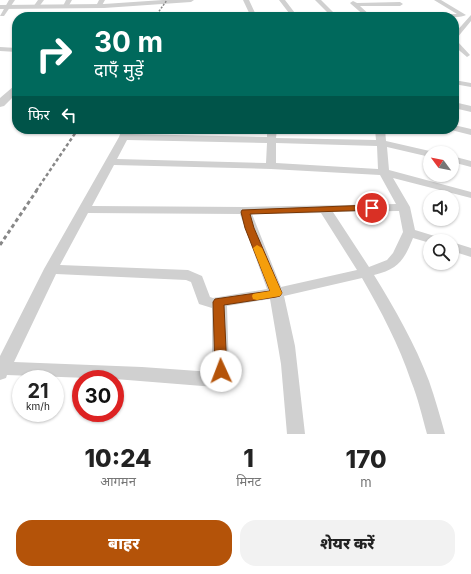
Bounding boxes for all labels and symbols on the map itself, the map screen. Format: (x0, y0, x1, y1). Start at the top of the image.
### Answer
north arrow (423, 146, 459, 182)
pin (355, 191, 389, 225)
position arrow (200, 350, 242, 392)
speed limit sign: 30 (72, 370, 124, 422)

